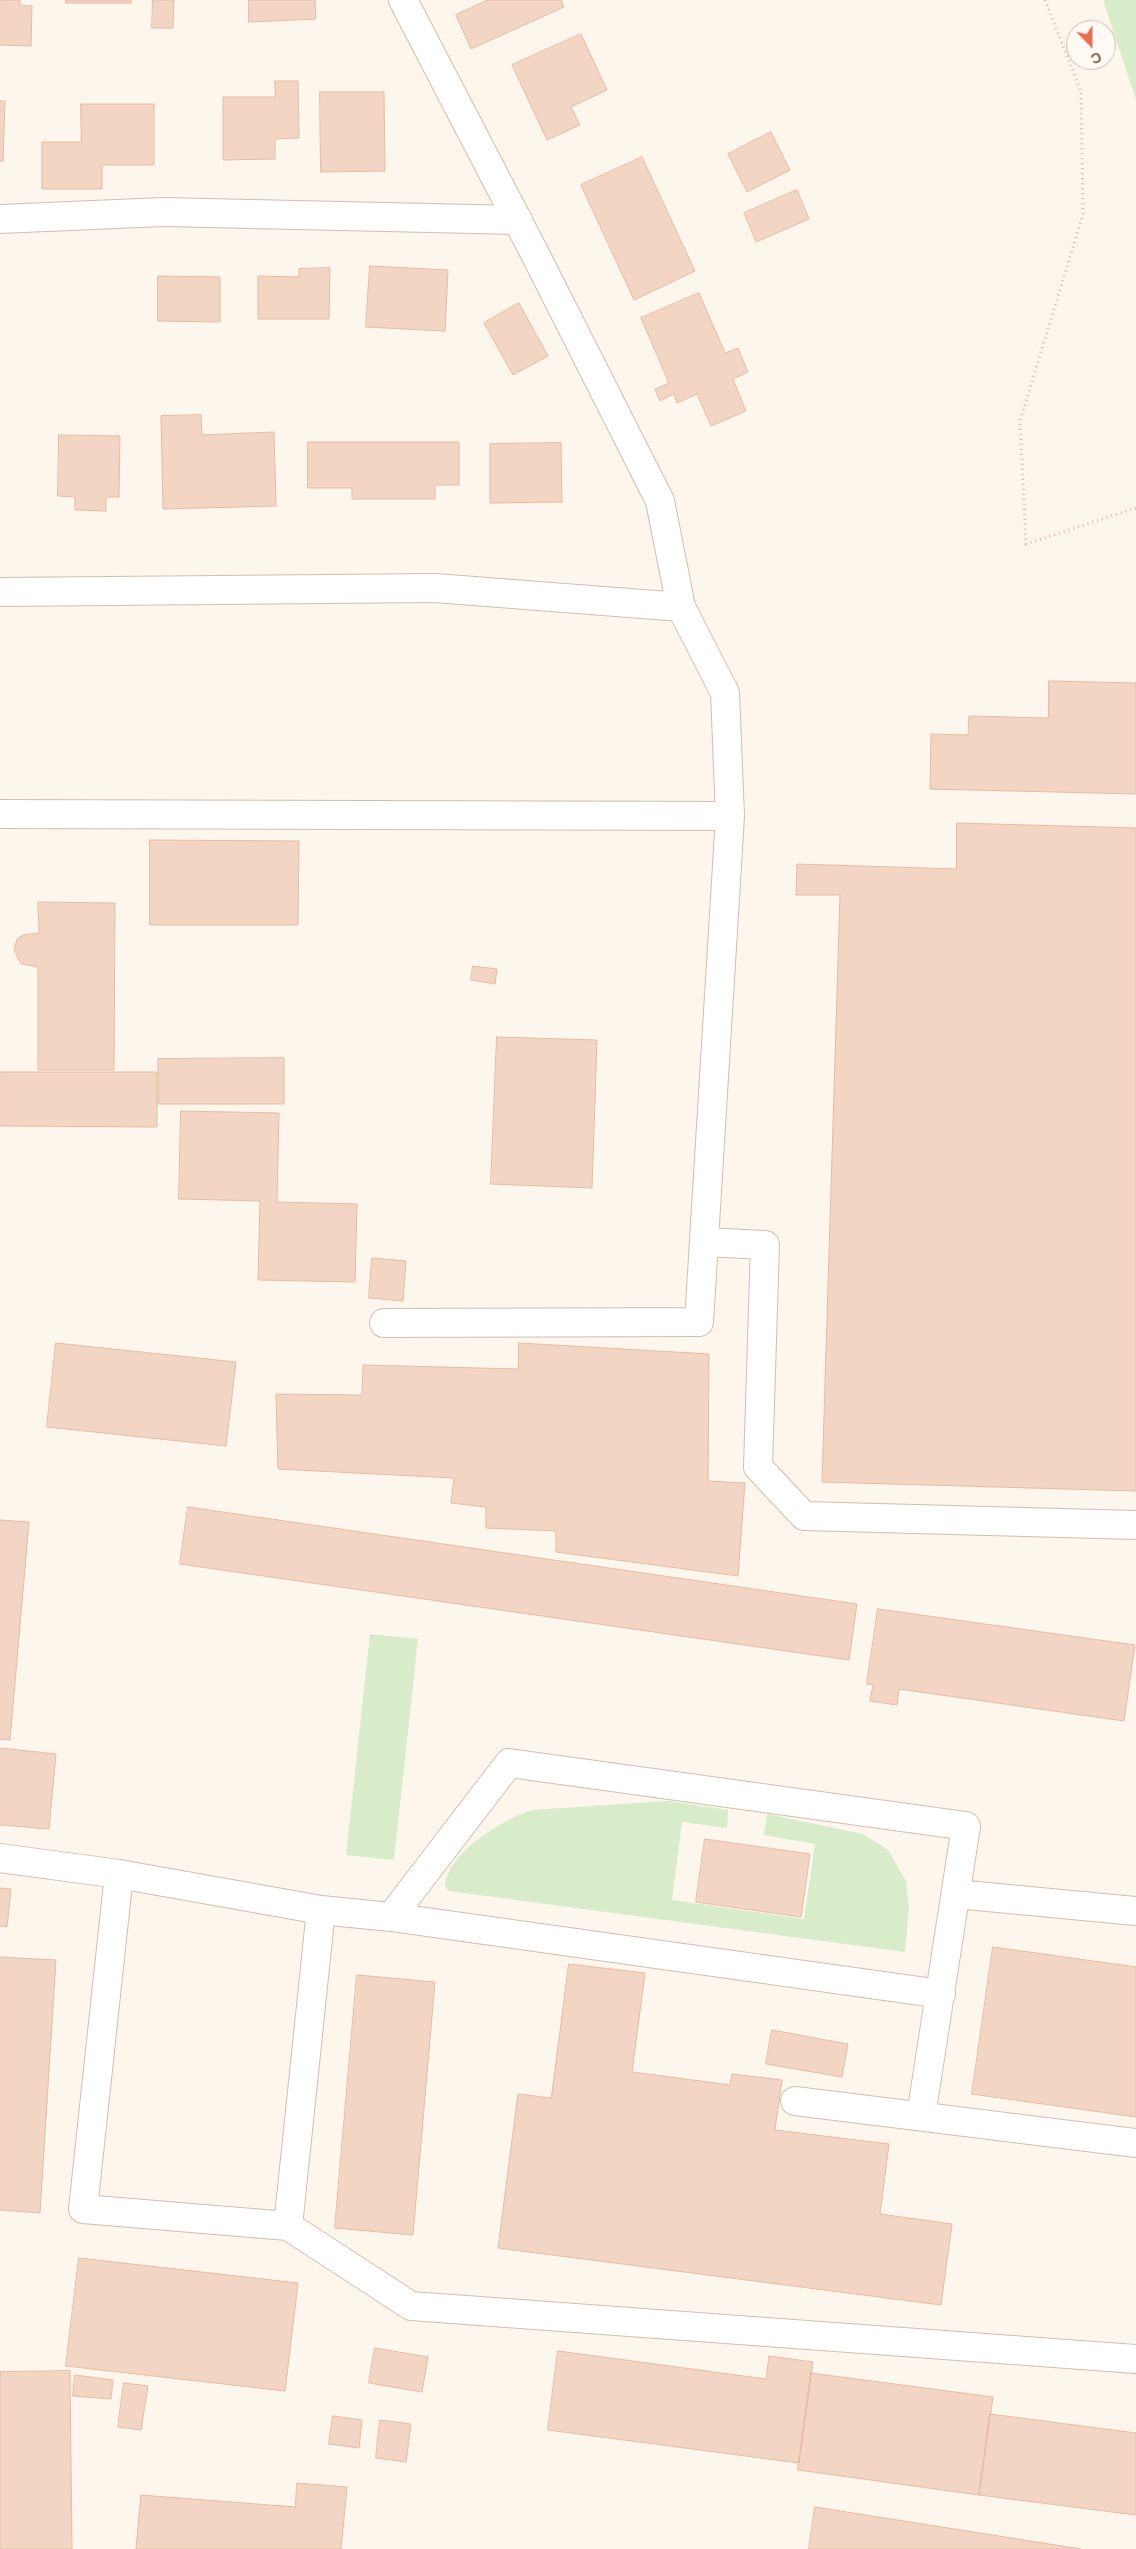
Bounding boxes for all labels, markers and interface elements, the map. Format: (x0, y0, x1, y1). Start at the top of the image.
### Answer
north arrow (1066, 20, 1116, 70)
text: С (1089, 49, 1104, 67)

